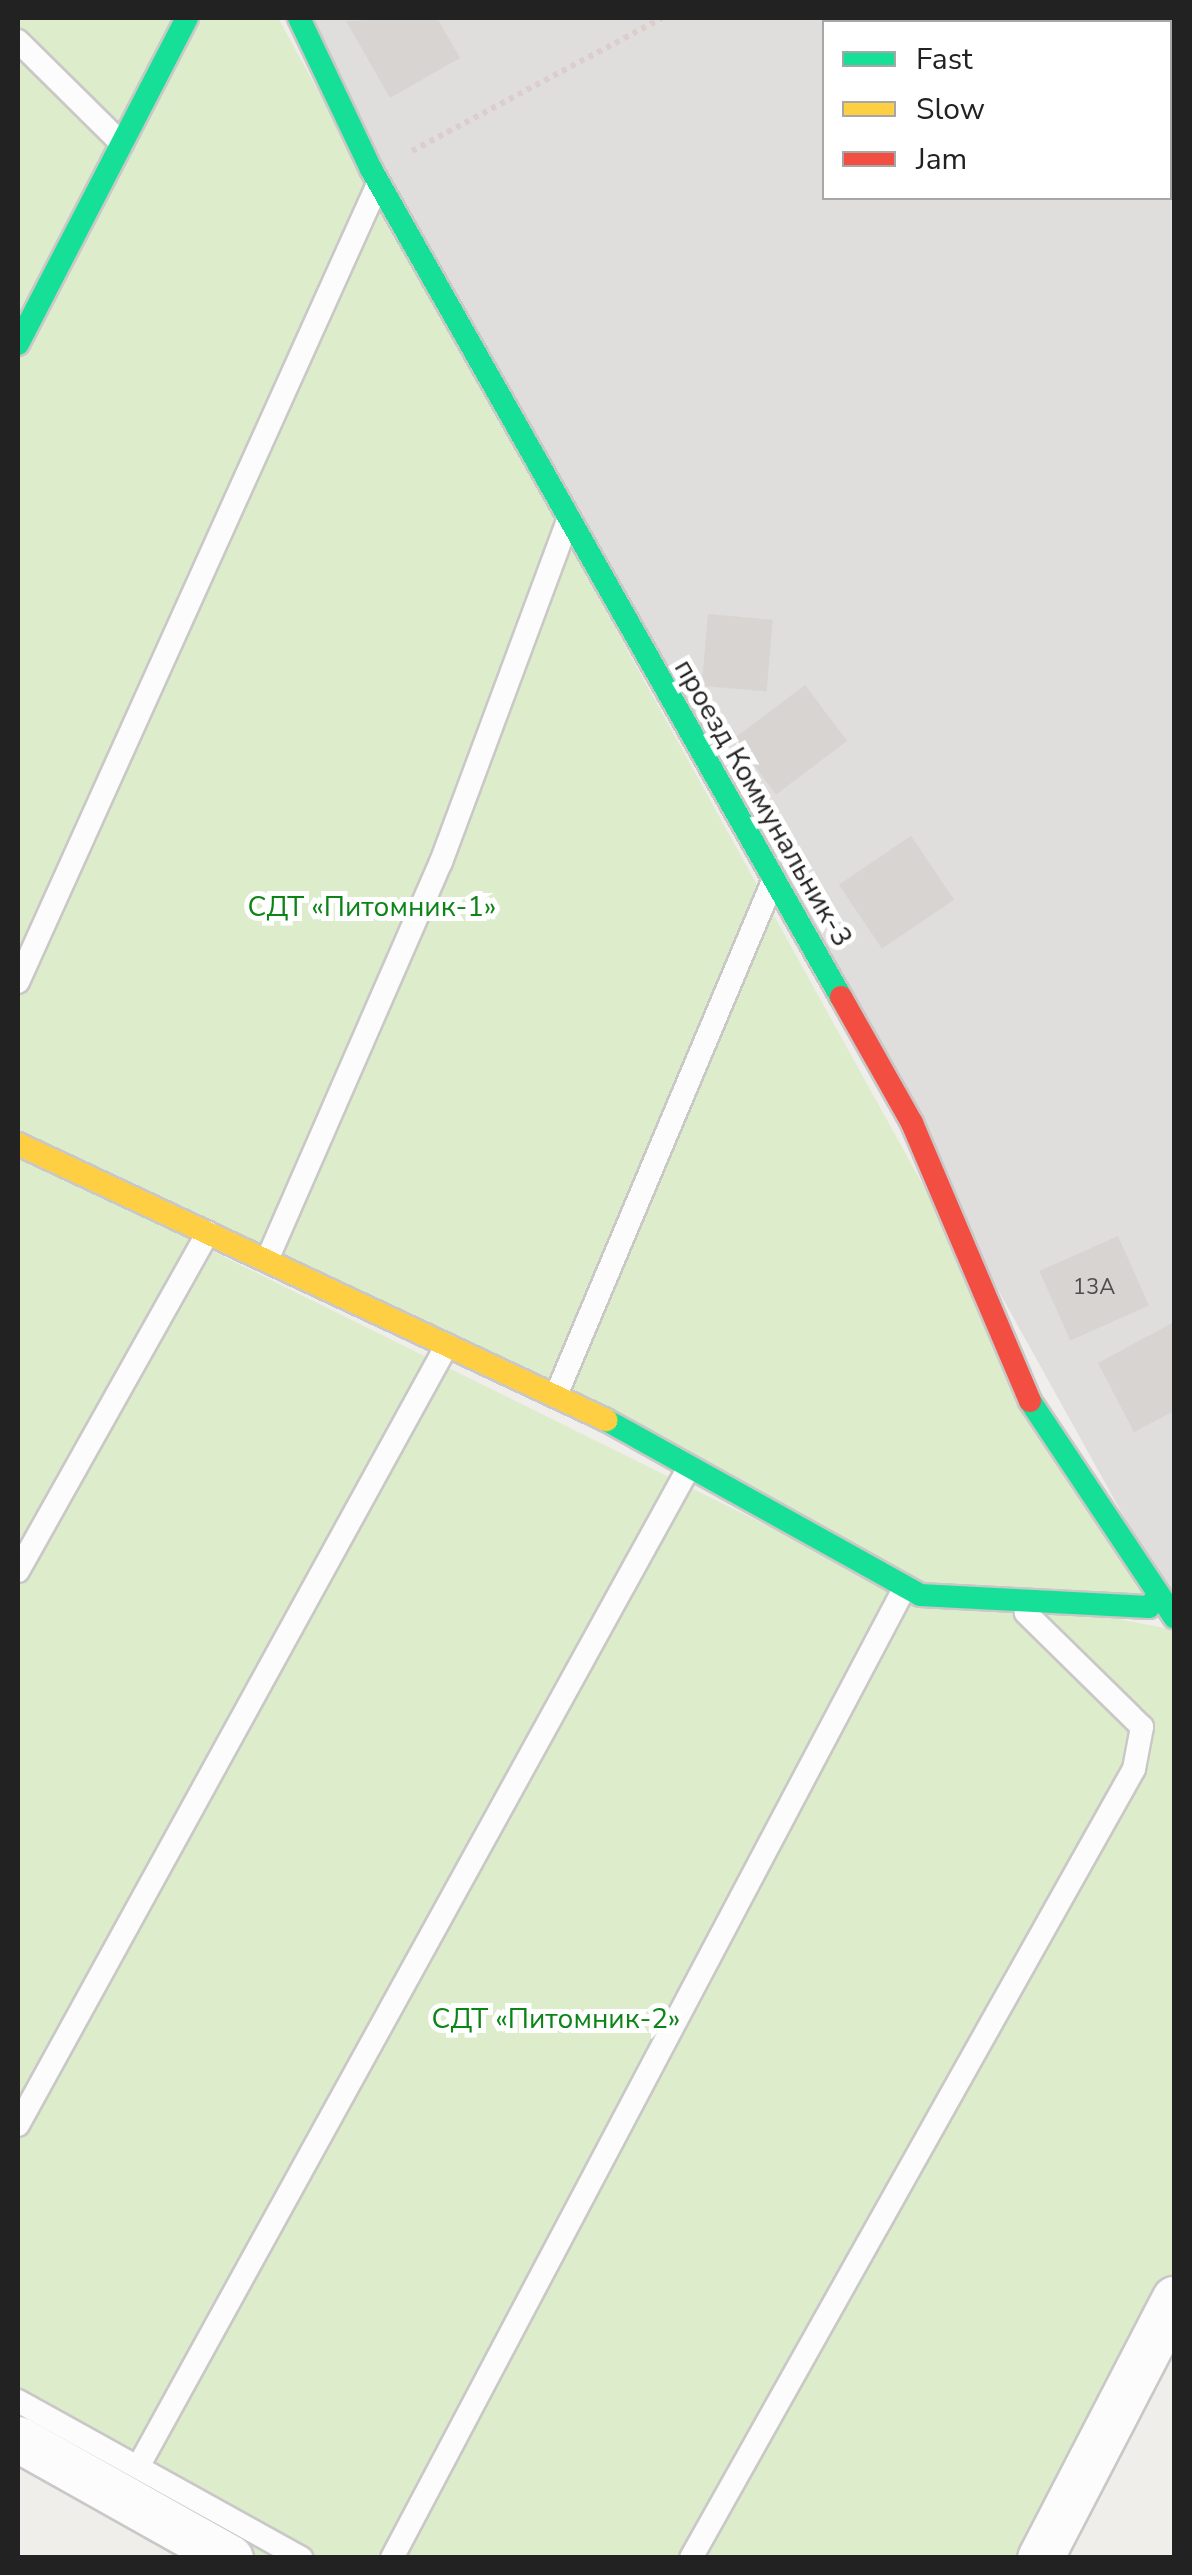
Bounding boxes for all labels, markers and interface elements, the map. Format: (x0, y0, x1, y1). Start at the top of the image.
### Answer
legend (822, 20, 1172, 200)
text: Fast (916, 39, 973, 80)
text: Slow (916, 89, 985, 130)
text: Jam (916, 139, 967, 180)
street label: проезд Коммунальник-3 (667, 653, 859, 953)
park label: СДТ «Питомник-1» (248, 890, 496, 924)
house number: 13А (1073, 1275, 1115, 1301)
park label: СДТ «Питомник-2» (432, 2002, 680, 2036)

